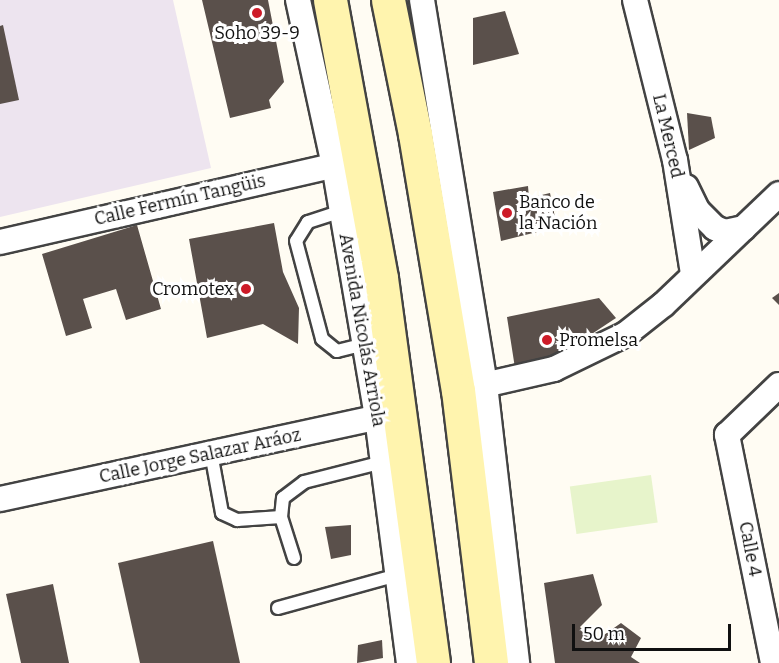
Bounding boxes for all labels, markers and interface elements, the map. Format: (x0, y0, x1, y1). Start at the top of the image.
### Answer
marker: Soho 39-9 (250, 6, 264, 20)
place label: Soho 39-9 (214, 22, 300, 44)
street label: La Merced (648, 92, 688, 180)
street label: Calle Fermín Tangüis (92, 170, 268, 230)
place label: Banco de la Nación (519, 192, 597, 234)
marker: Banco de la Nación (500, 206, 514, 220)
street label: Avenida Nicolás Arriola (334, 232, 390, 428)
place label: Cromotex (152, 278, 234, 300)
marker: Cromotex (239, 282, 253, 296)
place label: Promelsa (559, 329, 638, 351)
marker: Promelsa (540, 333, 554, 347)
street label: Calle Jorge Salazar Aráoz (97, 424, 303, 488)
street label: Calle 4 (734, 520, 766, 578)
scale bar (575, 612, 734, 650)
text: 50 m (583, 623, 625, 645)

